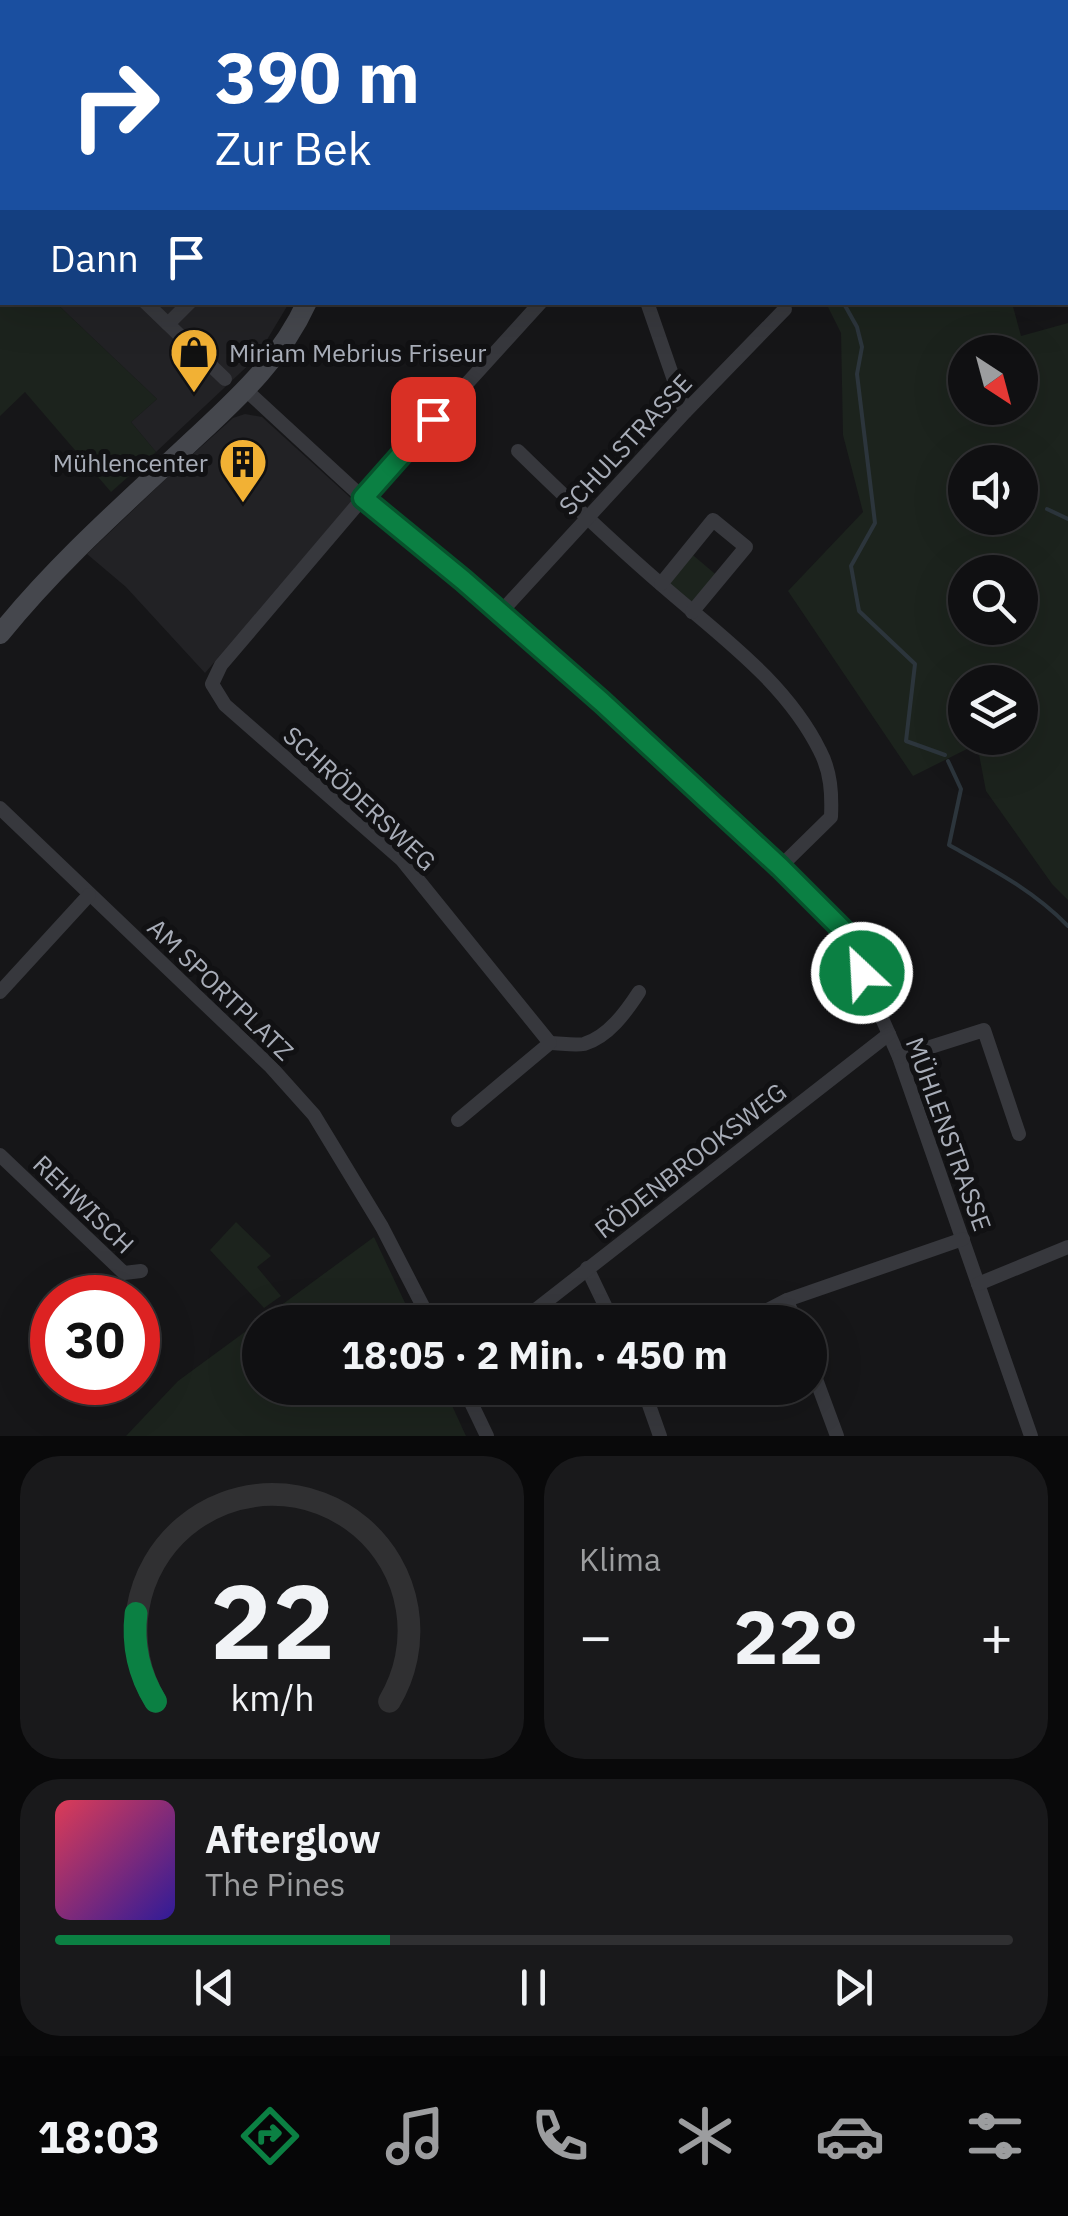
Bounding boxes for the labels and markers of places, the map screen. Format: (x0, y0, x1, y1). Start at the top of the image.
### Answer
shop icon: Miriam Mebrius Friseur (168, 326, 220, 394)
place label: Miriam Mebrius Friseur (229, 336, 486, 369)
pin (391, 377, 476, 462)
building icon: Mühlencenter (217, 436, 269, 504)
place label: Mühlencenter (53, 446, 208, 479)

